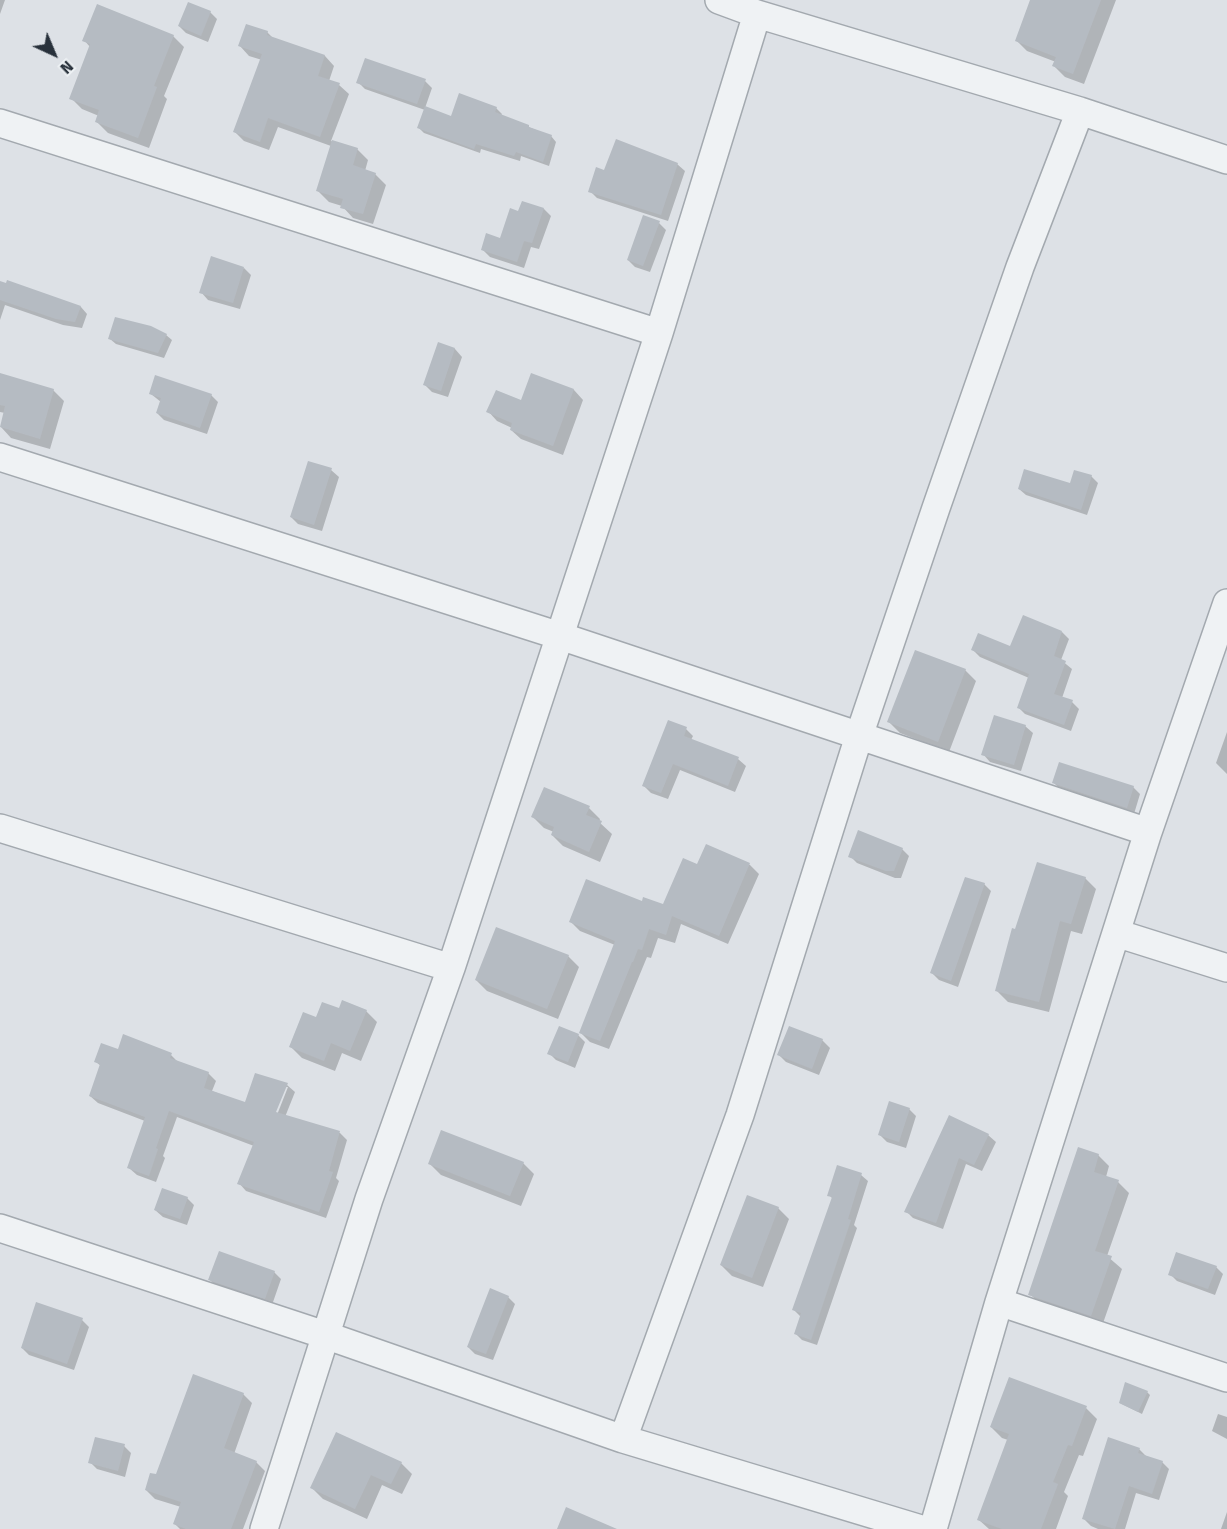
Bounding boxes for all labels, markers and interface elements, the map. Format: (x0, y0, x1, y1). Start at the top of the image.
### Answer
north arrow (24, 24, 84, 84)
text: N (56, 57, 77, 78)

